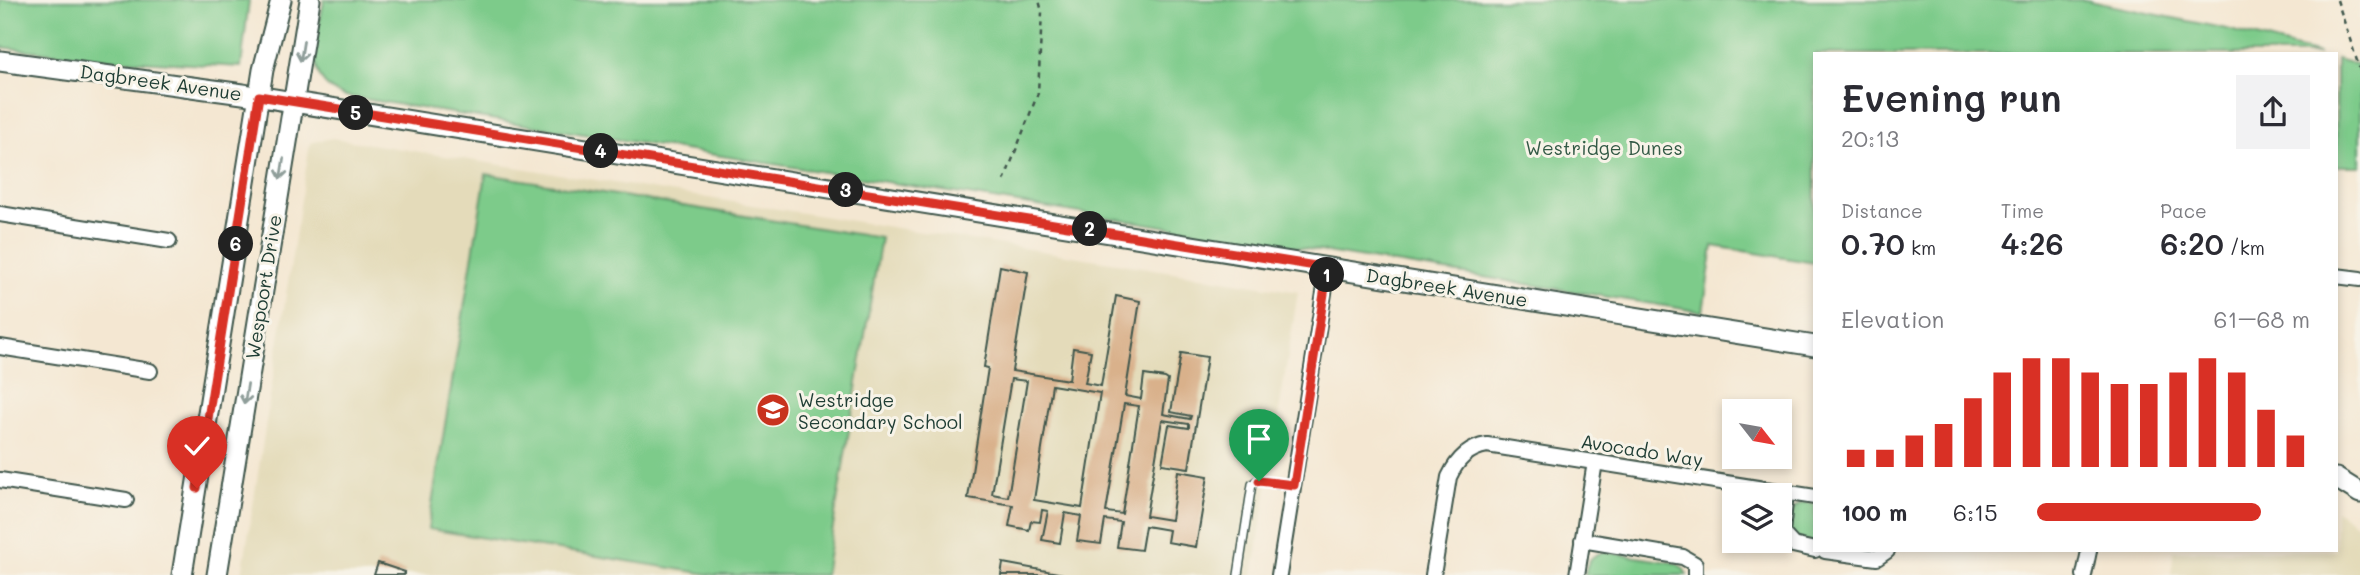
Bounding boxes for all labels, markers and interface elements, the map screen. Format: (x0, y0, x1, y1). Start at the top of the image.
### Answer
one-way arrow (295, 39, 308, 62)
street label: Dagbreek Avenue (79, 58, 243, 106)
text: Evening run (1841, 72, 2062, 122)
button: share (2236, 75, 2310, 149)
pin: 5 (338, 96, 374, 130)
text: 5 (350, 100, 361, 125)
text: 20:13 (1841, 123, 1899, 153)
pin: 4 (584, 134, 618, 168)
park label: Westridge Dunes (1525, 135, 1683, 160)
text: 4 (594, 138, 607, 163)
one-way arrow (275, 157, 288, 180)
pin: 3 (828, 172, 864, 208)
text: 3 (840, 177, 851, 202)
text: Distance (1841, 198, 1923, 223)
text: Time (2001, 198, 2044, 223)
text: Pace (2160, 198, 2207, 223)
pin: 2 (1072, 212, 1108, 246)
street label: Wespoort Drive (239, 213, 287, 361)
text: 2 (1084, 216, 1095, 241)
text: 0.70 (1841, 223, 1905, 263)
text: 4:26 (2001, 223, 2064, 263)
text: 6:20 (2160, 223, 2224, 263)
pin: 6 (218, 226, 254, 262)
text: 6 (230, 231, 241, 256)
text: km (1905, 235, 1936, 260)
text: /km (2224, 235, 2265, 260)
pin: 1 (1310, 258, 1344, 292)
text: 1 (1322, 262, 1331, 287)
street label: Dagbreek Avenue (1365, 262, 1529, 312)
text: Elevation (1841, 304, 1944, 334)
text: 61–68 m (2213, 304, 2310, 334)
one-way arrow (239, 382, 252, 405)
place label: Westridge Secondary School (798, 387, 963, 434)
school or university icon: Westridge Secondary School (754, 391, 792, 429)
north arrow (1722, 399, 1792, 469)
map controls (1722, 399, 1792, 553)
pin (1229, 409, 1289, 481)
pin (167, 416, 227, 488)
icon: arrive (1240, 420, 1278, 458)
icon: check (178, 427, 216, 465)
street label: Avocado Way (1579, 428, 1705, 472)
button: layers (1722, 483, 1792, 553)
text: 100 m (1841, 497, 1907, 527)
text: 6:15 (1953, 497, 1998, 527)

